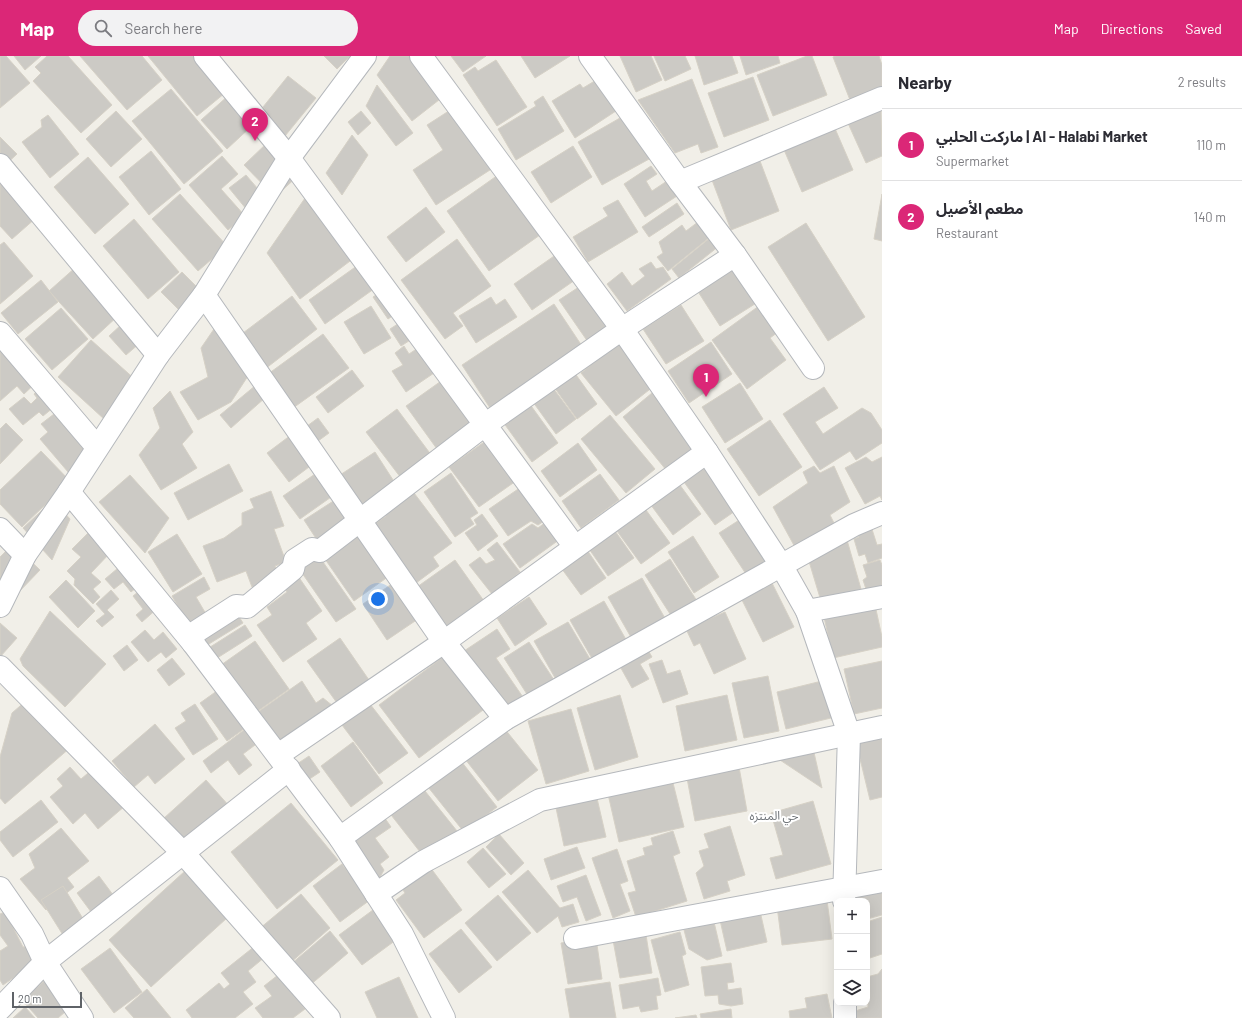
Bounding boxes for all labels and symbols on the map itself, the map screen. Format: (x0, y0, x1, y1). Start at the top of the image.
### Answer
pin: 2 (242, 108, 268, 141)
pin: 1 (693, 364, 719, 397)
your location (368, 589, 388, 609)
district label: حي المنتزه (750, 808, 798, 826)
scale bar (12, 990, 82, 1009)

